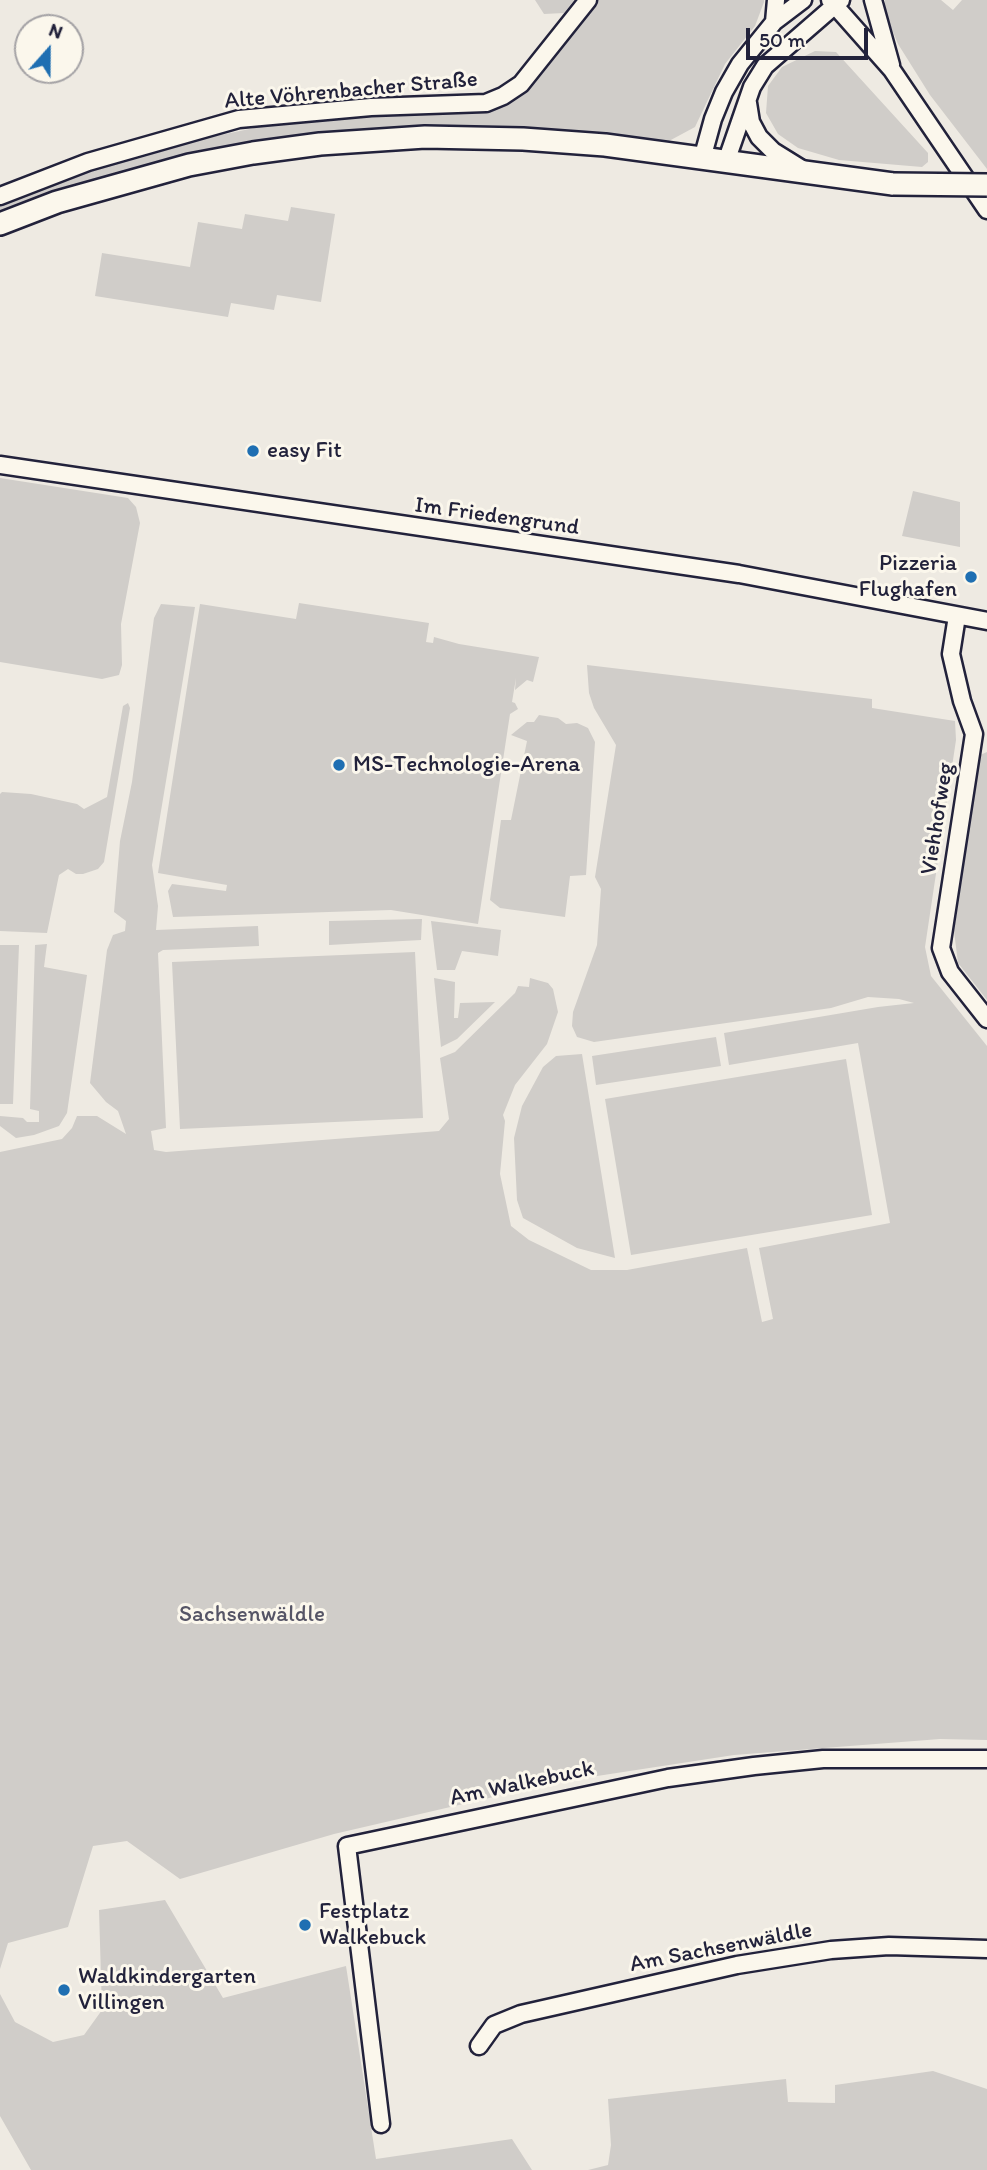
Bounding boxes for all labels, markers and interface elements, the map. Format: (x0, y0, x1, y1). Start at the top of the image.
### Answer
north arrow (14, 14, 84, 84)
scale bar (749, 14, 872, 58)
text: N (46, 18, 66, 44)
text: 50 m (759, 27, 805, 52)
street label: Alte Vöhrenbacher Straße (223, 66, 479, 116)
place label: easy Fit (267, 437, 342, 465)
marker: easy Fit (245, 443, 261, 459)
street label: Im Friedengrund (413, 492, 581, 542)
place label: Pizzeria Flughafen (859, 550, 957, 604)
marker: Pizzeria Flughafen (963, 569, 979, 585)
place label: MS-Technologie-Arena (353, 751, 580, 779)
marker: MS-Technologie-Arena (331, 757, 347, 773)
street label: Viehhofweg (916, 761, 960, 877)
park label: Sachsenwäldle (179, 1601, 325, 1629)
street label: Am Walkebuck (447, 1755, 597, 1813)
place label: Festplatz Walkebuck (319, 1898, 426, 1952)
marker: Festplatz Walkebuck (297, 1917, 313, 1933)
street label: Am Sachsenwäldle (627, 1917, 815, 1979)
place label: Waldkindergarten Villingen (78, 1963, 256, 2017)
marker: Waldkindergarten Villingen (56, 1982, 72, 1998)

